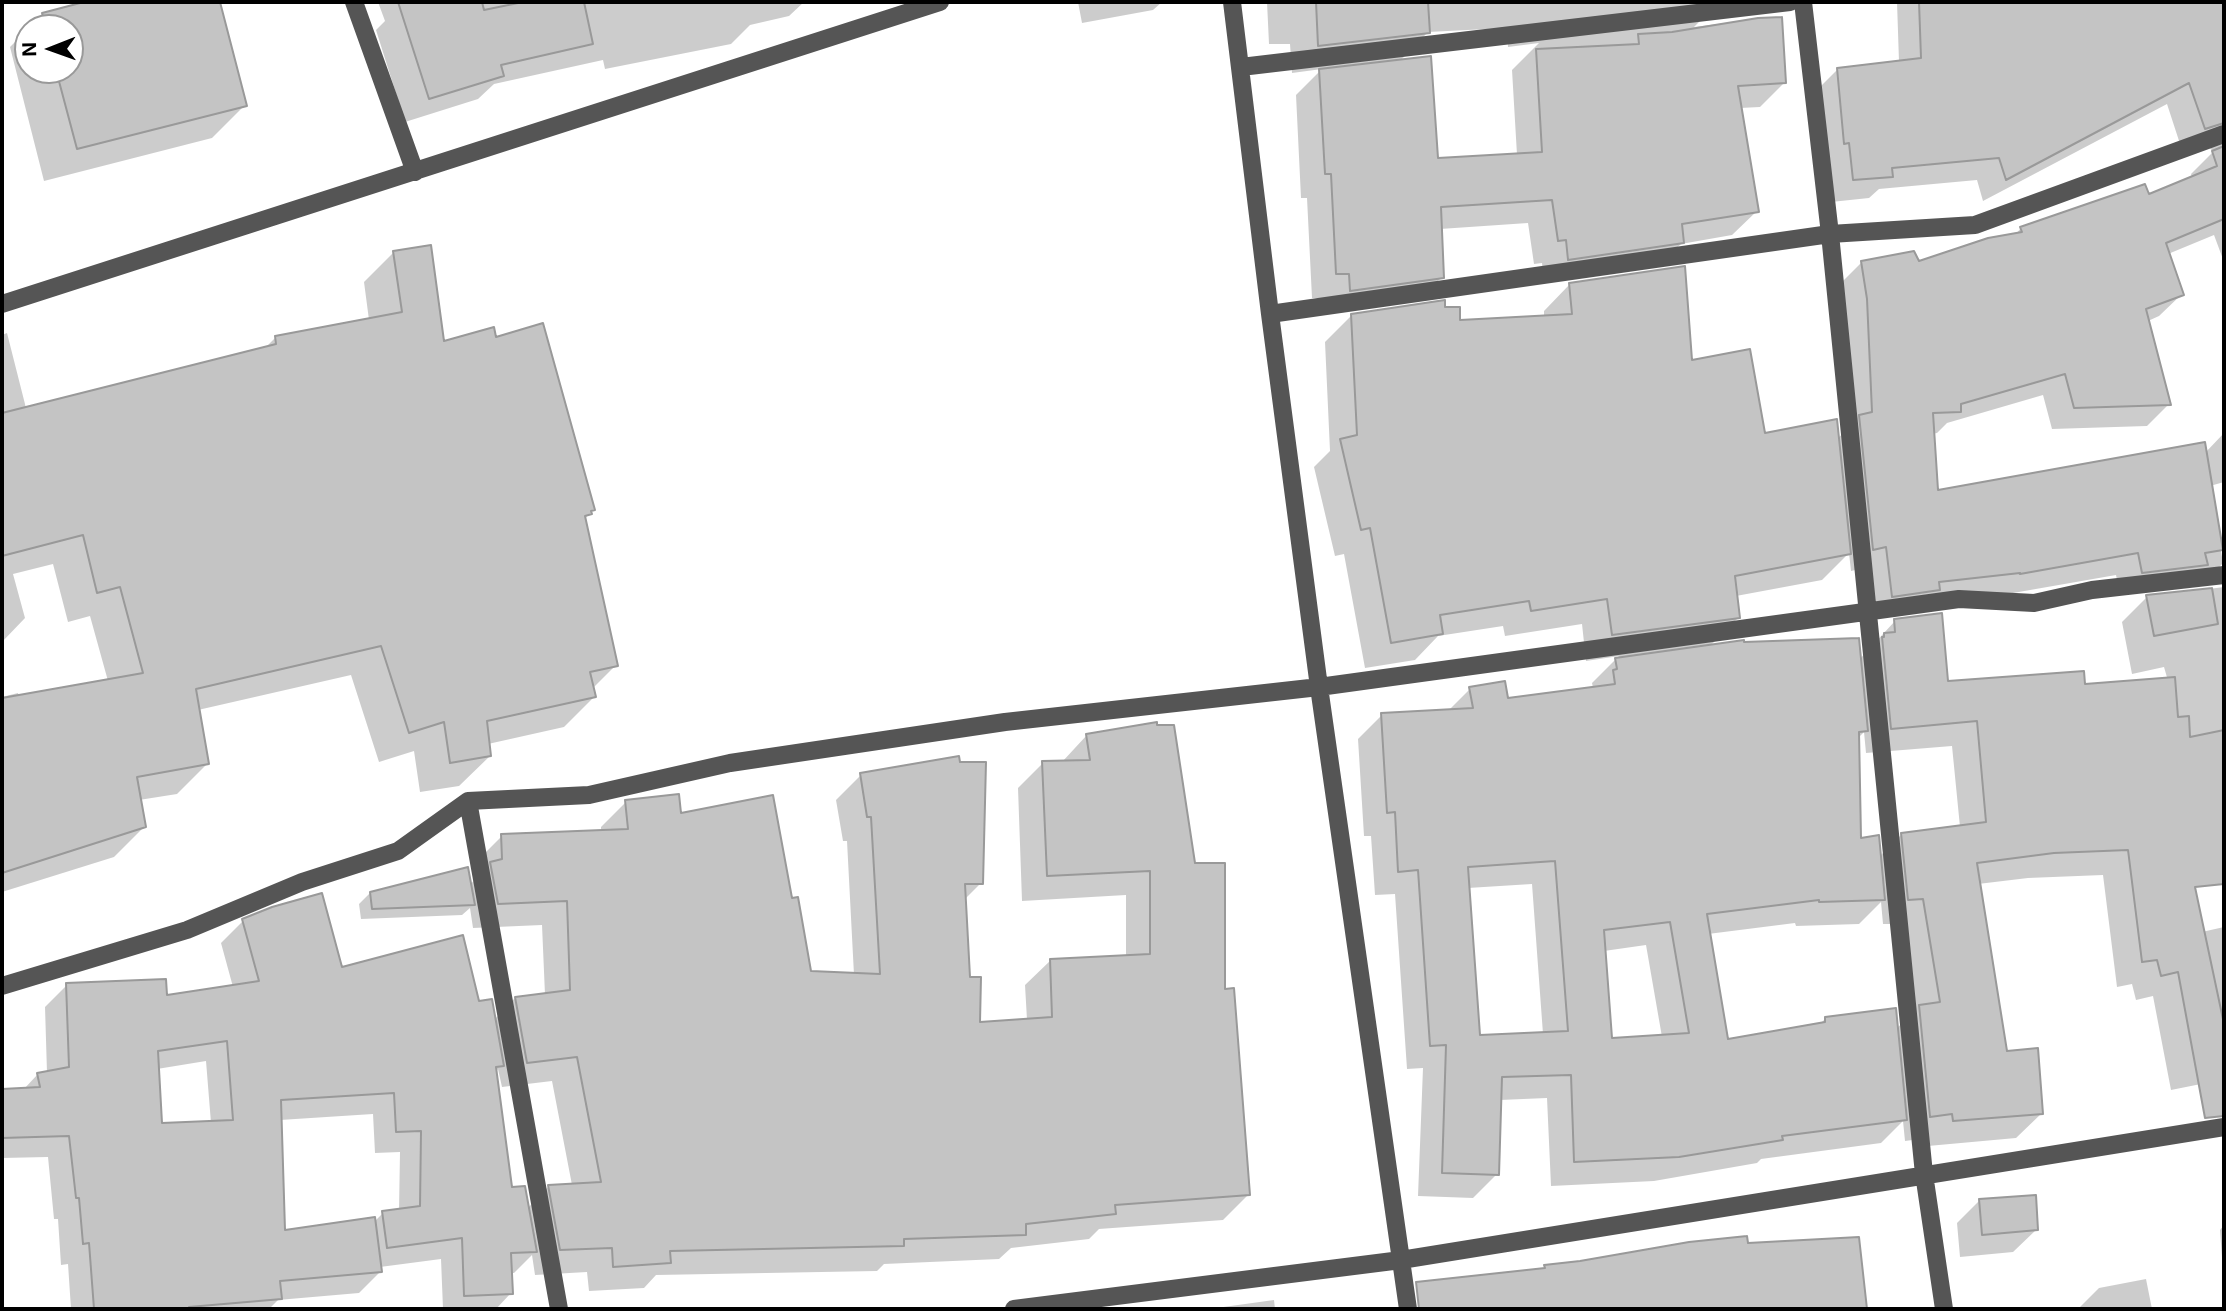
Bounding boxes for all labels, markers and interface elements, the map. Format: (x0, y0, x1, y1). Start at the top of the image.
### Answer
north arrow (14, 14, 84, 84)
text: N (18, 42, 41, 57)

